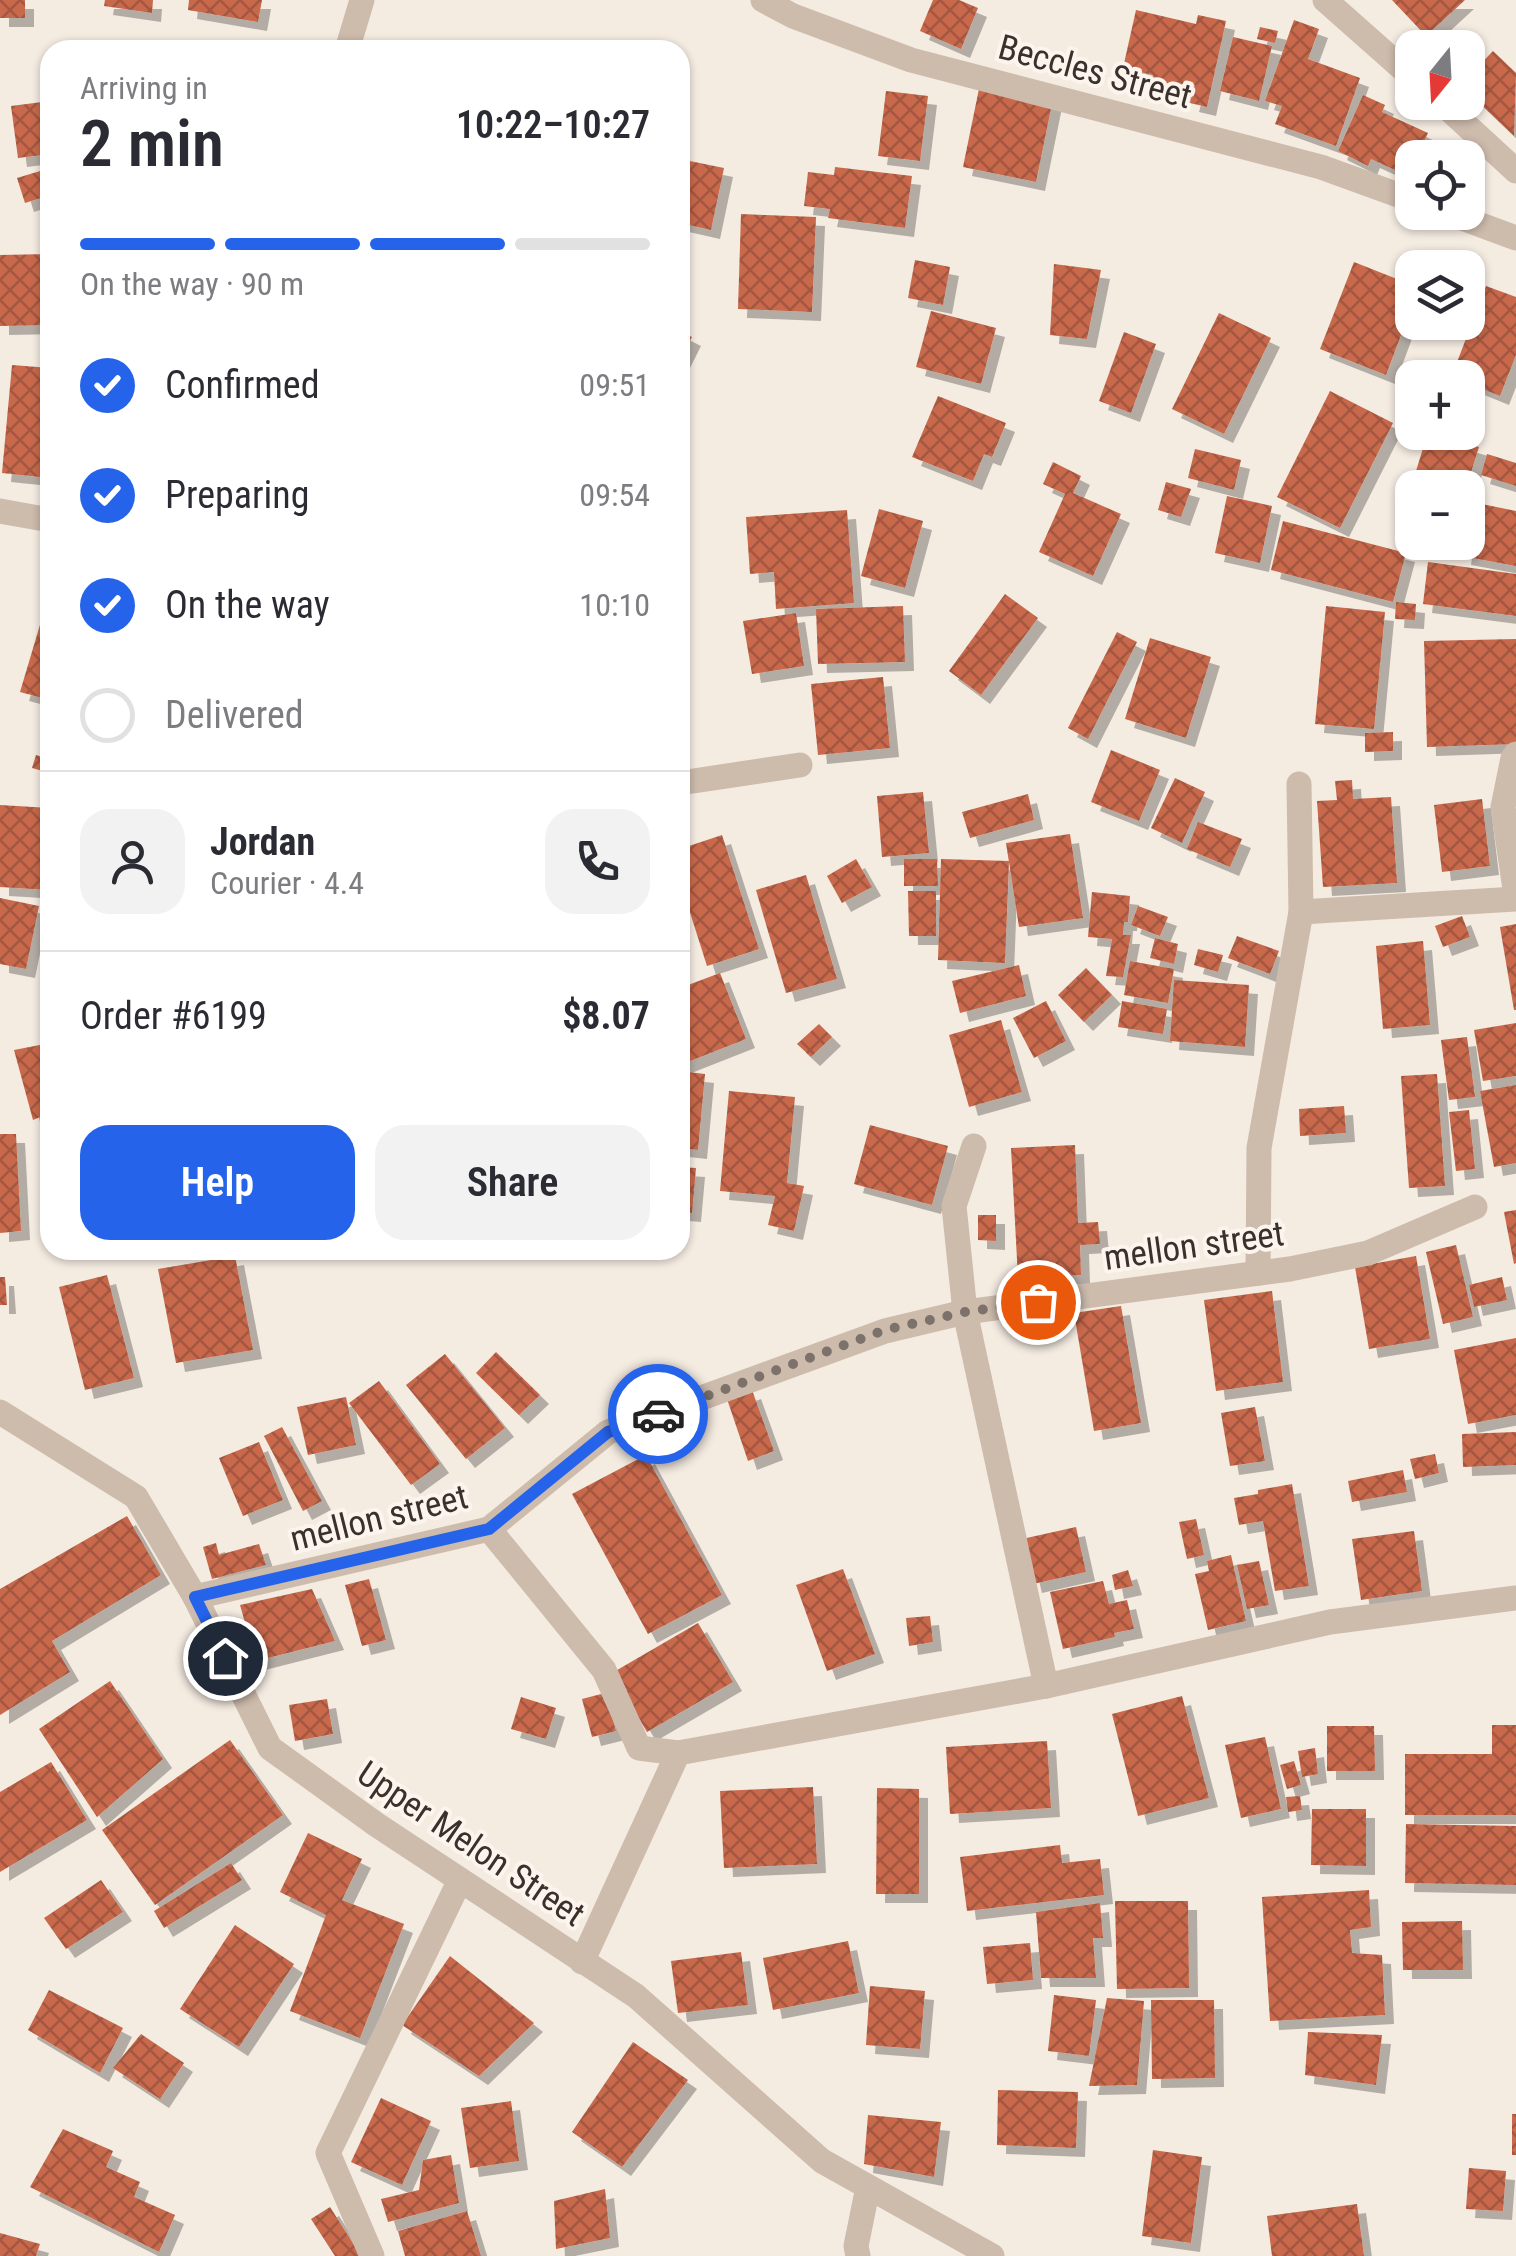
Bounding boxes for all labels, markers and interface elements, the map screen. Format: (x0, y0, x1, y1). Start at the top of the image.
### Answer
street label: Beccles Street (994, 27, 1196, 117)
north arrow (1395, 30, 1485, 120)
map controls (1395, 30, 1485, 560)
text: Arriving in (80, 69, 208, 107)
text: 10:22–10:27 (456, 103, 650, 147)
text: 2 min (80, 106, 224, 182)
button: locate (1395, 140, 1485, 230)
button: layers (1395, 250, 1485, 340)
text: On the way · 90 m (80, 265, 304, 303)
icon: check (80, 358, 135, 413)
button: + (1395, 360, 1485, 450)
text: Confirmed (165, 363, 320, 407)
text: 09:51 (579, 366, 650, 404)
icon: check (80, 468, 135, 523)
button: − (1395, 470, 1485, 560)
text: Preparing (165, 473, 310, 517)
text: 09:54 (579, 476, 650, 514)
icon: check (80, 578, 135, 633)
text: On the way (165, 583, 330, 627)
text: 10:10 (579, 586, 650, 624)
text: Delivered (165, 693, 304, 737)
button: person (80, 809, 185, 914)
button: phone (545, 809, 650, 914)
text: Jordan (210, 820, 315, 864)
text: Courier · 4.4 (210, 864, 364, 902)
text: Order #6199 (80, 994, 267, 1038)
text: $8.07 (562, 994, 650, 1038)
button: Help (80, 1125, 355, 1240)
button: Share (375, 1125, 650, 1240)
street label: mellon street (1101, 1213, 1287, 1279)
pin (996, 1260, 1081, 1345)
icon: bag (1011, 1275, 1066, 1330)
courier (608, 1364, 708, 1464)
icon: car (631, 1387, 686, 1442)
street label: mellon street (286, 1476, 472, 1560)
pin (183, 1616, 268, 1701)
icon: home (198, 1631, 253, 1686)
street label: Upper Melon Street (350, 1753, 592, 1935)

